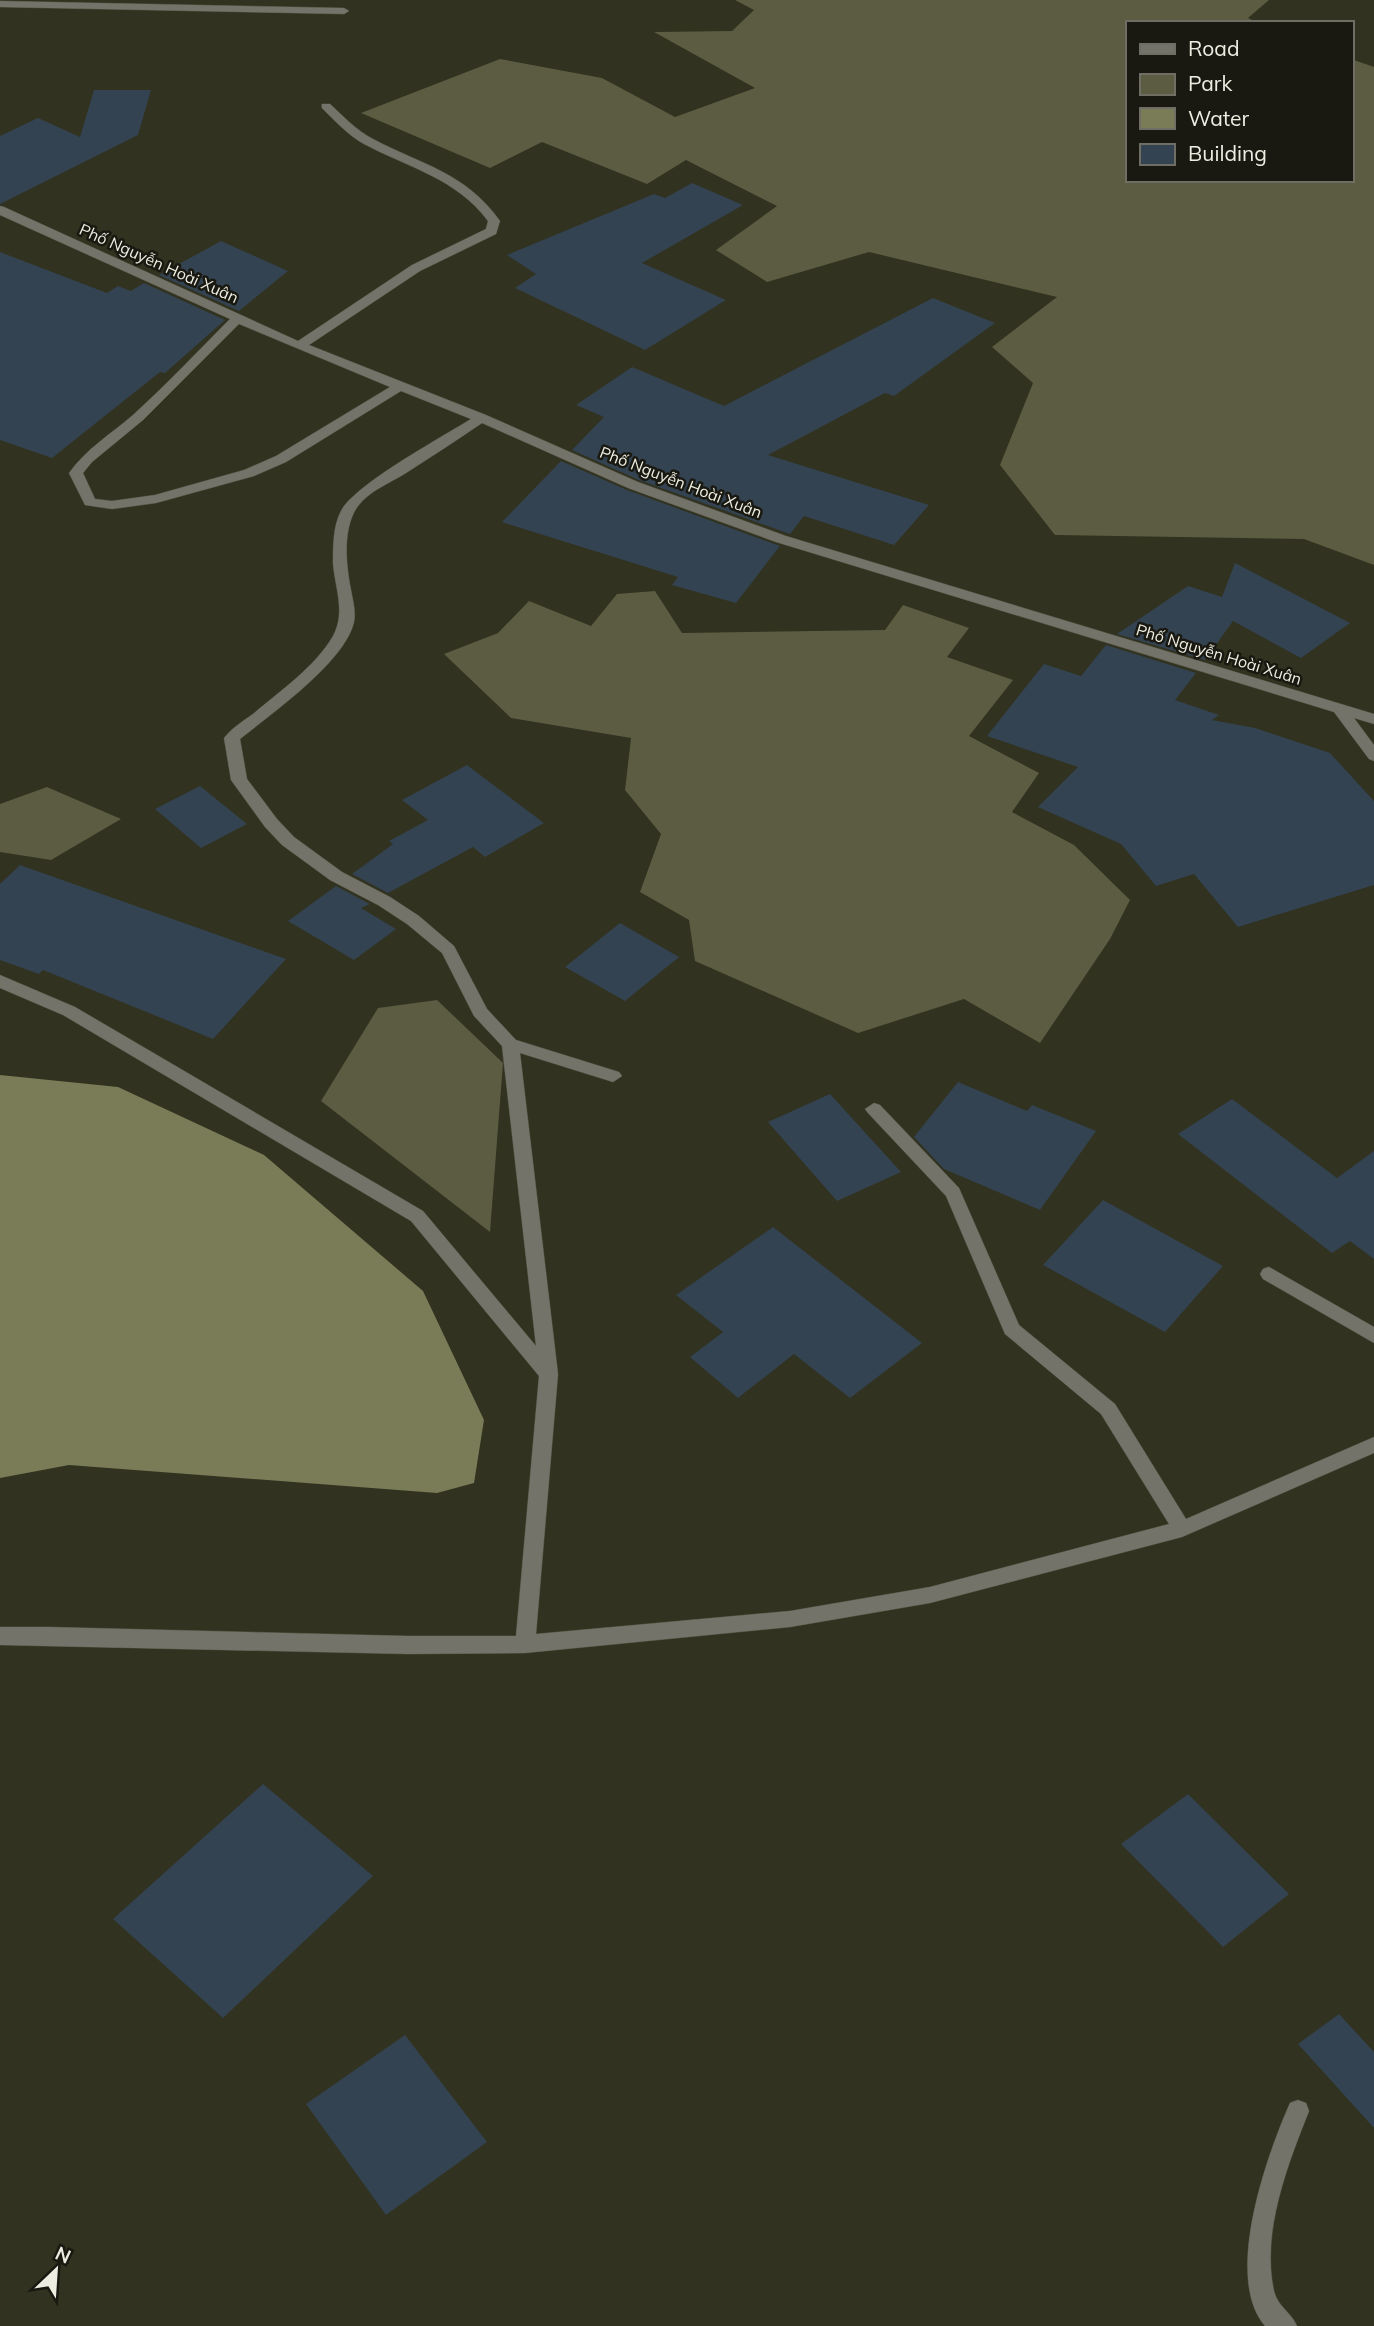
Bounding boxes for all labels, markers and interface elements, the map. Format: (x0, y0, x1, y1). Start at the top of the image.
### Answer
legend (1126, 21, 1353, 182)
text: Road (1188, 35, 1239, 61)
text: Park (1188, 70, 1232, 96)
text: Water (1188, 105, 1249, 131)
text: Building (1188, 140, 1267, 166)
street label: Phố Nguyễn Hoài Xuân (76, 219, 242, 307)
street label: Phố Nguyễn Hoài Xuân (597, 442, 765, 522)
street label: Phố Nguyễn Hoài Xuân (1134, 619, 1304, 689)
north arrow (21, 2235, 91, 2305)
text: N (52, 2241, 75, 2269)

